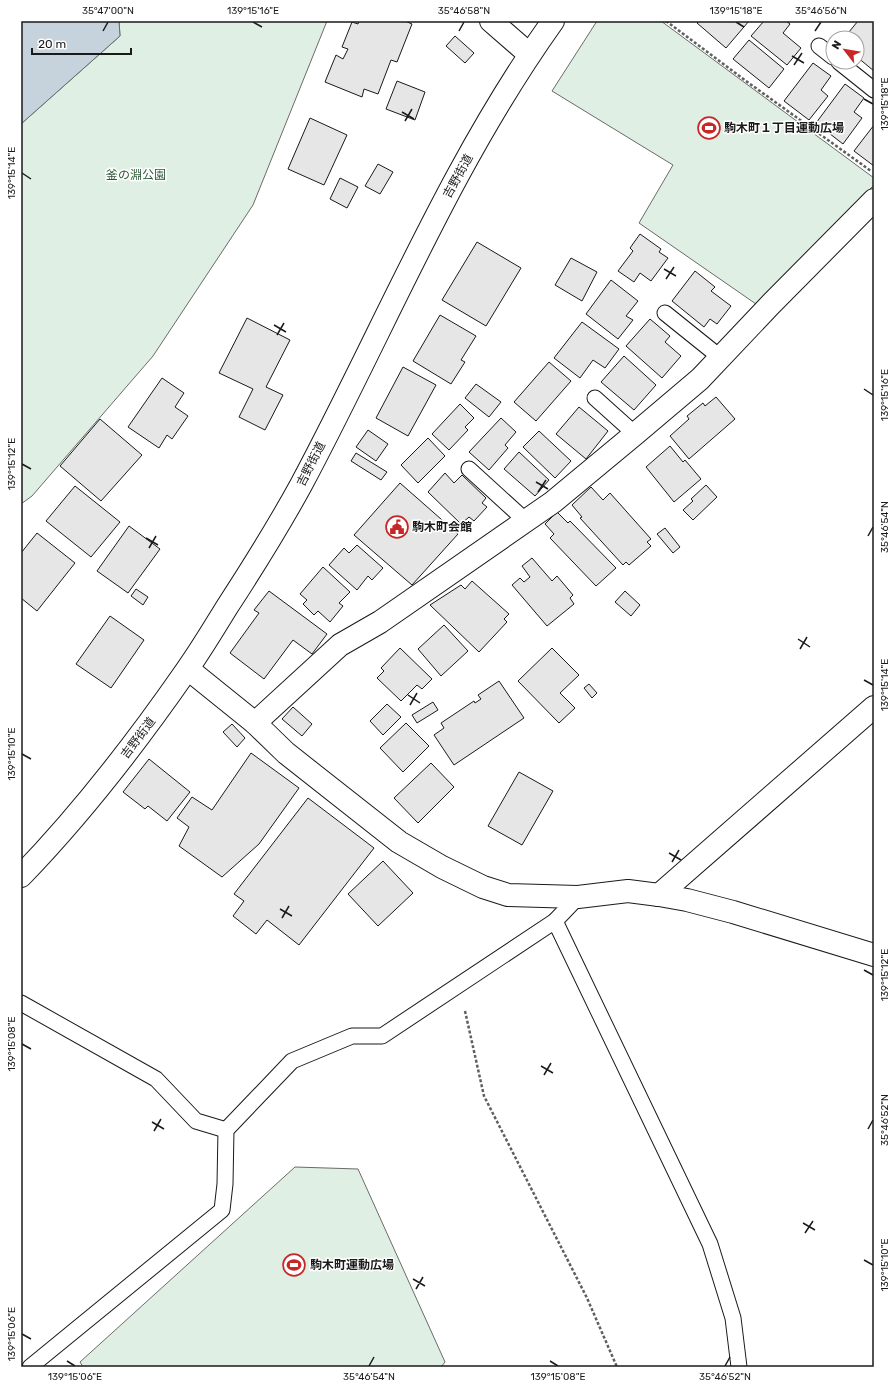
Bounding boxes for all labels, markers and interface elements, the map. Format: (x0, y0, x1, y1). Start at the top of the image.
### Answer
text: 35°47'00"N (82, 5, 134, 17)
text: 139°15'16"E (227, 5, 279, 17)
text: 35°46'58"N (438, 5, 490, 17)
text: 139°15'18"E (710, 5, 762, 17)
text: 35°46'56"N (795, 5, 847, 17)
scale bar (32, 30, 131, 56)
north arrow (825, 30, 865, 70)
text: 20 m (38, 37, 66, 51)
text: N (829, 38, 845, 52)
text: 139°15'18"E (879, 78, 891, 130)
sports icon: 駒木町１丁目運動広場 (696, 115, 722, 141)
place label: 駒木町１丁目運動広場 (724, 121, 844, 135)
text: 139°15'14"E (6, 147, 18, 199)
street label: 吉野街道 (440, 152, 476, 200)
park label: 釜の淵公園 (106, 168, 166, 182)
text: 139°15'16"E (879, 369, 891, 421)
text: 139°15'12"E (6, 438, 18, 490)
street label: 吉野街道 (294, 439, 328, 489)
text: 35°46'54"N (879, 501, 891, 553)
public building icon: 駒木町会館 (384, 514, 410, 540)
place label: 駒木町会館 (412, 520, 472, 534)
text: 139°15'14"E (879, 659, 891, 711)
street label: 吉野街道 (118, 715, 158, 761)
text: 139°15'10"E (6, 728, 18, 780)
text: 139°15'12"E (879, 949, 891, 1001)
text: 139°15'08"E (6, 1016, 18, 1072)
text: 35°46'52"N (879, 1094, 891, 1146)
text: 139°15'10"E (879, 1239, 891, 1291)
sports icon: 駒木町運動広場 (281, 1252, 307, 1278)
place label: 駒木町運動広場 (310, 1258, 394, 1272)
text: 139°15'06"E (6, 1307, 18, 1361)
text: 139°15'06"E (48, 1371, 102, 1383)
text: 35°46'54"N (343, 1371, 395, 1383)
text: 139°15'08"E (530, 1371, 586, 1383)
text: 35°46'52"N (699, 1371, 751, 1383)

